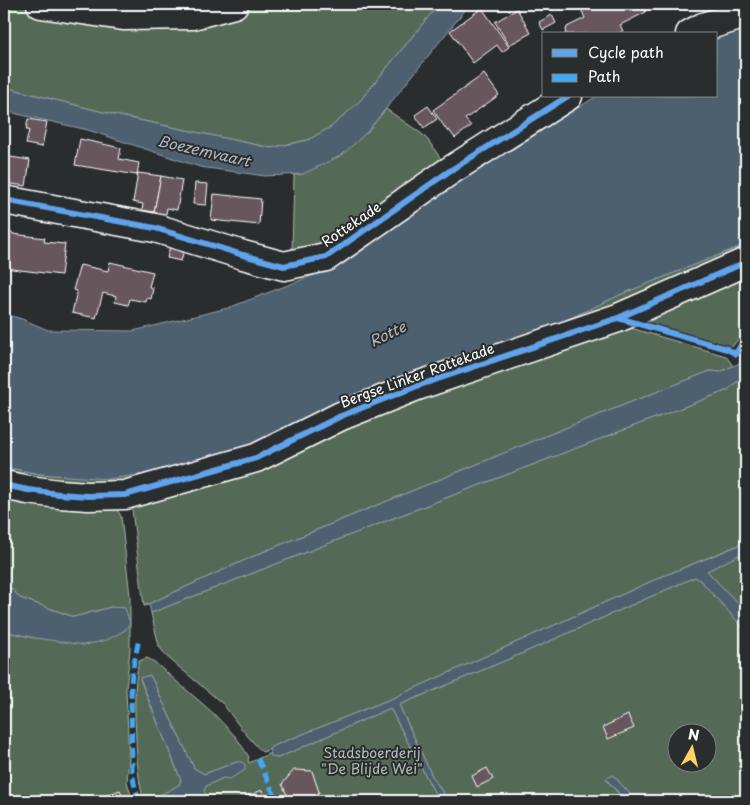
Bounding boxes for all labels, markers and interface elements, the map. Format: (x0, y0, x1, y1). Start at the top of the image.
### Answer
legend (542, 32, 718, 98)
text: Cycle path (588, 40, 664, 63)
text: Path (588, 64, 620, 87)
water label: Boezemvaart (155, 128, 254, 172)
street label: Rottekade (317, 196, 385, 252)
water label: Rotte (365, 314, 410, 352)
street label: Bergse Linker Rottekade (337, 337, 497, 413)
north arrow (668, 722, 718, 772)
text: N (687, 723, 701, 746)
park label: Stadsboerderij "De Blijde Wei" (321, 742, 423, 779)

